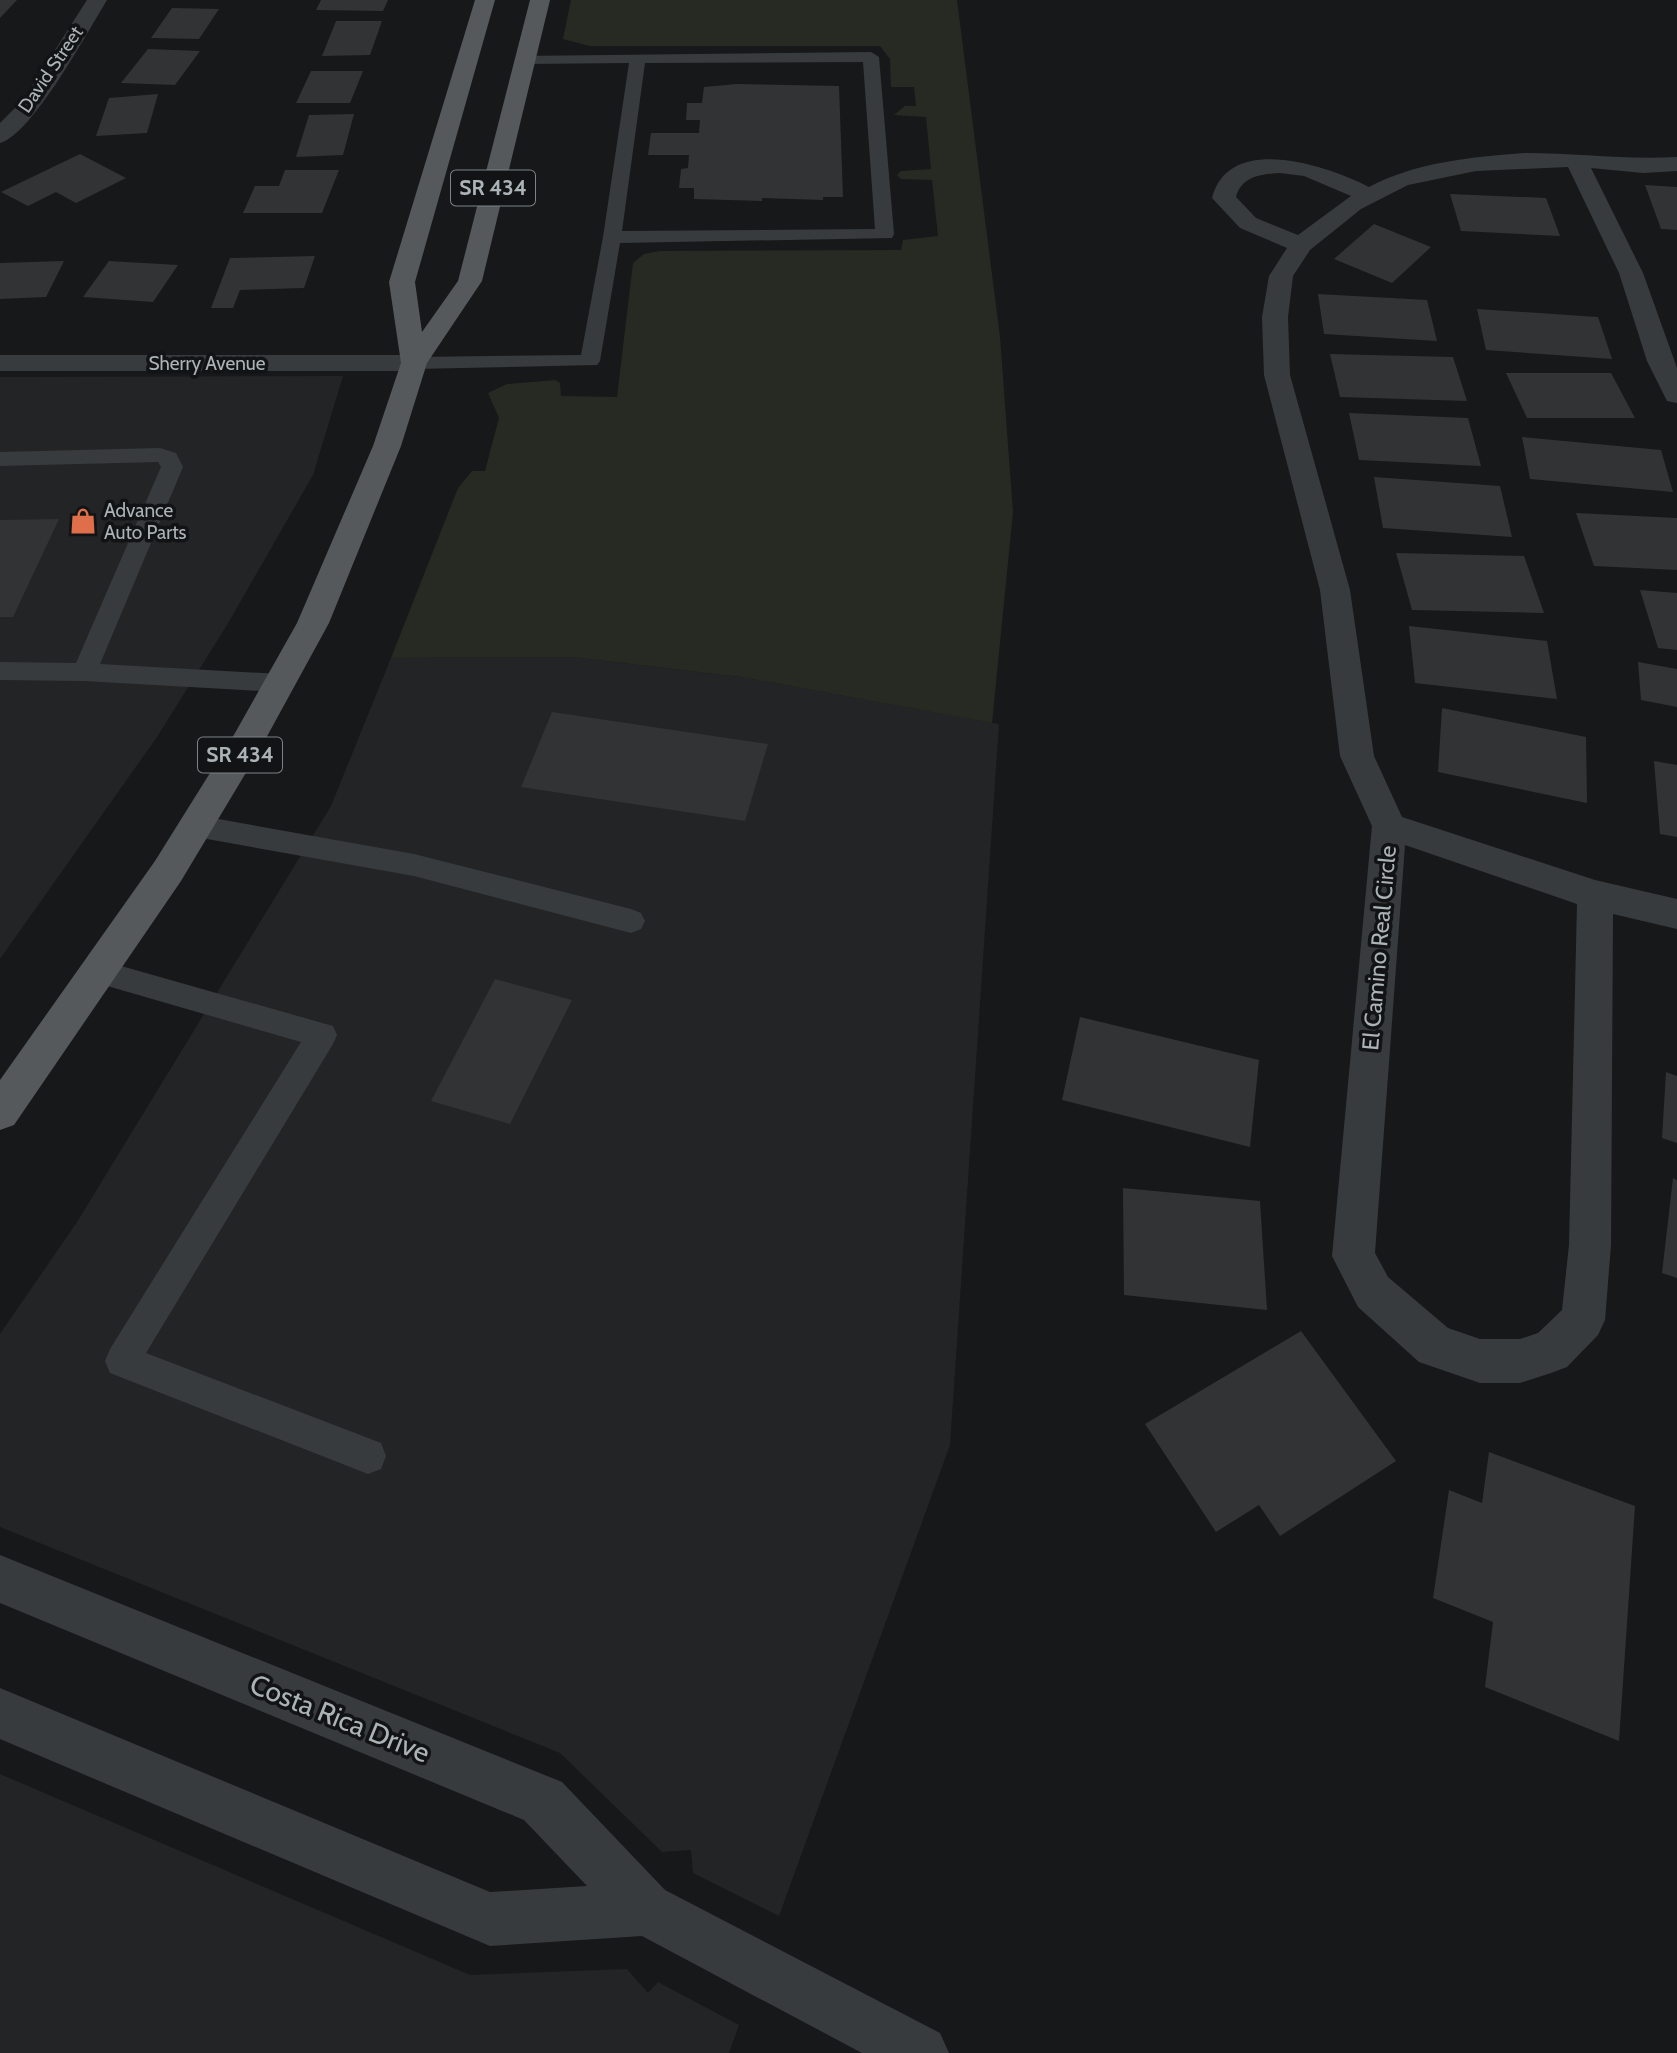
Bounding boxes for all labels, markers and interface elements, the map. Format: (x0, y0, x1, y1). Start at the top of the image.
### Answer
street label: David Street (13, 21, 88, 117)
road number: SR 434 (451, 170, 535, 206)
street label: Sherry Avenue (148, 352, 266, 375)
place label: Advance Auto Parts (104, 499, 187, 544)
shop icon: Advance Auto Parts (68, 506, 98, 536)
road number: SR 434 (198, 738, 282, 772)
street label: El Camino Real Circle (1356, 844, 1402, 1052)
street label: Costa Rica Drive (245, 1666, 435, 1770)

